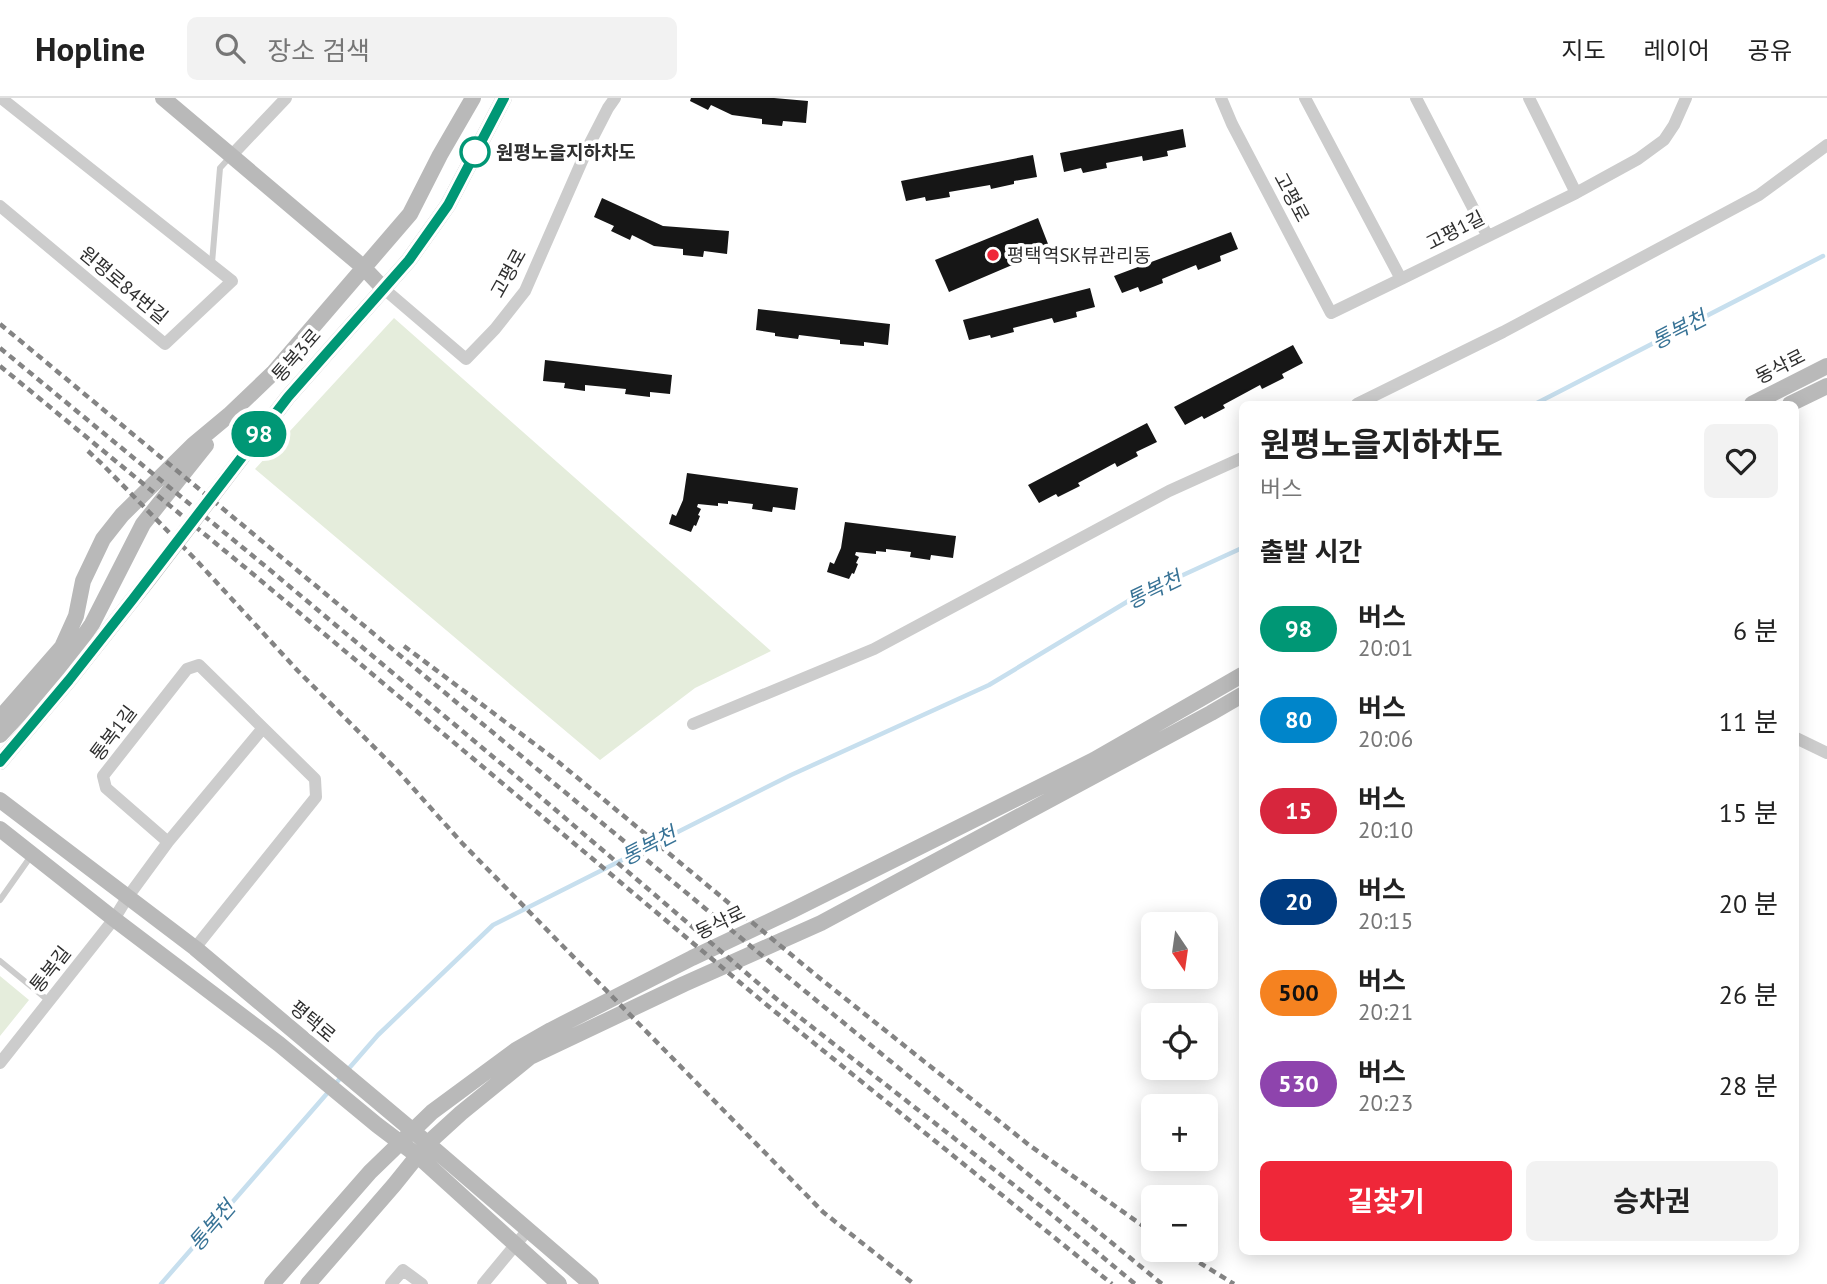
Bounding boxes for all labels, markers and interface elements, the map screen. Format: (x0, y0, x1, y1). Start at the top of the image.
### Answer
search box (187, 17, 677, 80)
text: Hopline (35, 27, 145, 70)
icon: search (211, 29, 249, 67)
text: 장소 검색 (267, 34, 370, 67)
text: 지도 (1561, 35, 1606, 66)
text: 레이어 (1644, 35, 1710, 66)
text: 공유 (1748, 35, 1792, 66)
marker: 원평노을지하차도 (460, 137, 490, 167)
place label: 원평노을지하차도 (496, 140, 636, 164)
street label: 고평로 (1269, 168, 1315, 226)
street label: 고평1길 (1422, 205, 1488, 255)
street label: 원평로84번길 (75, 241, 173, 329)
place label: 평택역SK뷰관리동 (1007, 243, 1151, 267)
street label: 고평로 (485, 244, 531, 302)
marker: 평택역SK뷰관리동 (985, 247, 1001, 263)
water label: 통복천 (1647, 303, 1713, 355)
street label: 통복3로 (266, 323, 326, 387)
street label: 동삭로 (1751, 343, 1809, 389)
line badge: 98 (228, 411, 290, 457)
text: 98 (245, 418, 273, 449)
text: 원평노을지하차도 (1260, 422, 1503, 465)
button: heart (1704, 424, 1778, 498)
text: 버스 (1260, 474, 1302, 503)
text: 출발 시간 (1260, 535, 1362, 568)
water label: 통복천 (1122, 564, 1188, 614)
text: 버스 (1358, 600, 1406, 633)
text: 98 (1285, 613, 1312, 644)
text: 6 분 (1733, 614, 1778, 647)
text: 20:01 (1358, 633, 1413, 662)
text: 버스 (1358, 691, 1406, 724)
street label: 통복1길 (85, 701, 141, 765)
text: 80 (1285, 704, 1312, 735)
text: 11 분 (1719, 705, 1778, 738)
text: 20:06 (1358, 724, 1413, 753)
text: 버스 (1358, 782, 1406, 815)
text: 15 (1285, 795, 1312, 826)
text: 15 분 (1719, 796, 1778, 829)
text: 20:10 (1358, 815, 1413, 844)
water label: 통복천 (617, 819, 683, 871)
text: 버스 (1358, 873, 1406, 906)
text: 20 (1285, 886, 1312, 917)
text: 20 분 (1719, 887, 1778, 920)
street label: 동삭로 (691, 900, 749, 944)
text: 20:15 (1358, 906, 1413, 935)
north arrow (1141, 912, 1218, 989)
map controls (1141, 912, 1218, 1262)
street label: 통복길 (24, 941, 76, 997)
text: 버스 (1358, 964, 1406, 997)
text: 500 (1278, 977, 1319, 1008)
text: 26 분 (1719, 978, 1778, 1011)
street label: 평택로 (285, 995, 341, 1047)
text: 20:21 (1358, 997, 1413, 1026)
button: locate (1141, 1003, 1218, 1080)
text: 버스 (1358, 1055, 1406, 1088)
text: 530 (1278, 1068, 1319, 1099)
text: 28 분 (1719, 1069, 1778, 1102)
text: 20:23 (1358, 1088, 1413, 1117)
button: + (1141, 1094, 1218, 1171)
button: 길찾기 (1260, 1161, 1512, 1241)
button: 승차권 (1526, 1161, 1778, 1241)
button: − (1141, 1185, 1218, 1262)
water label: 통복천 (182, 1193, 243, 1256)

